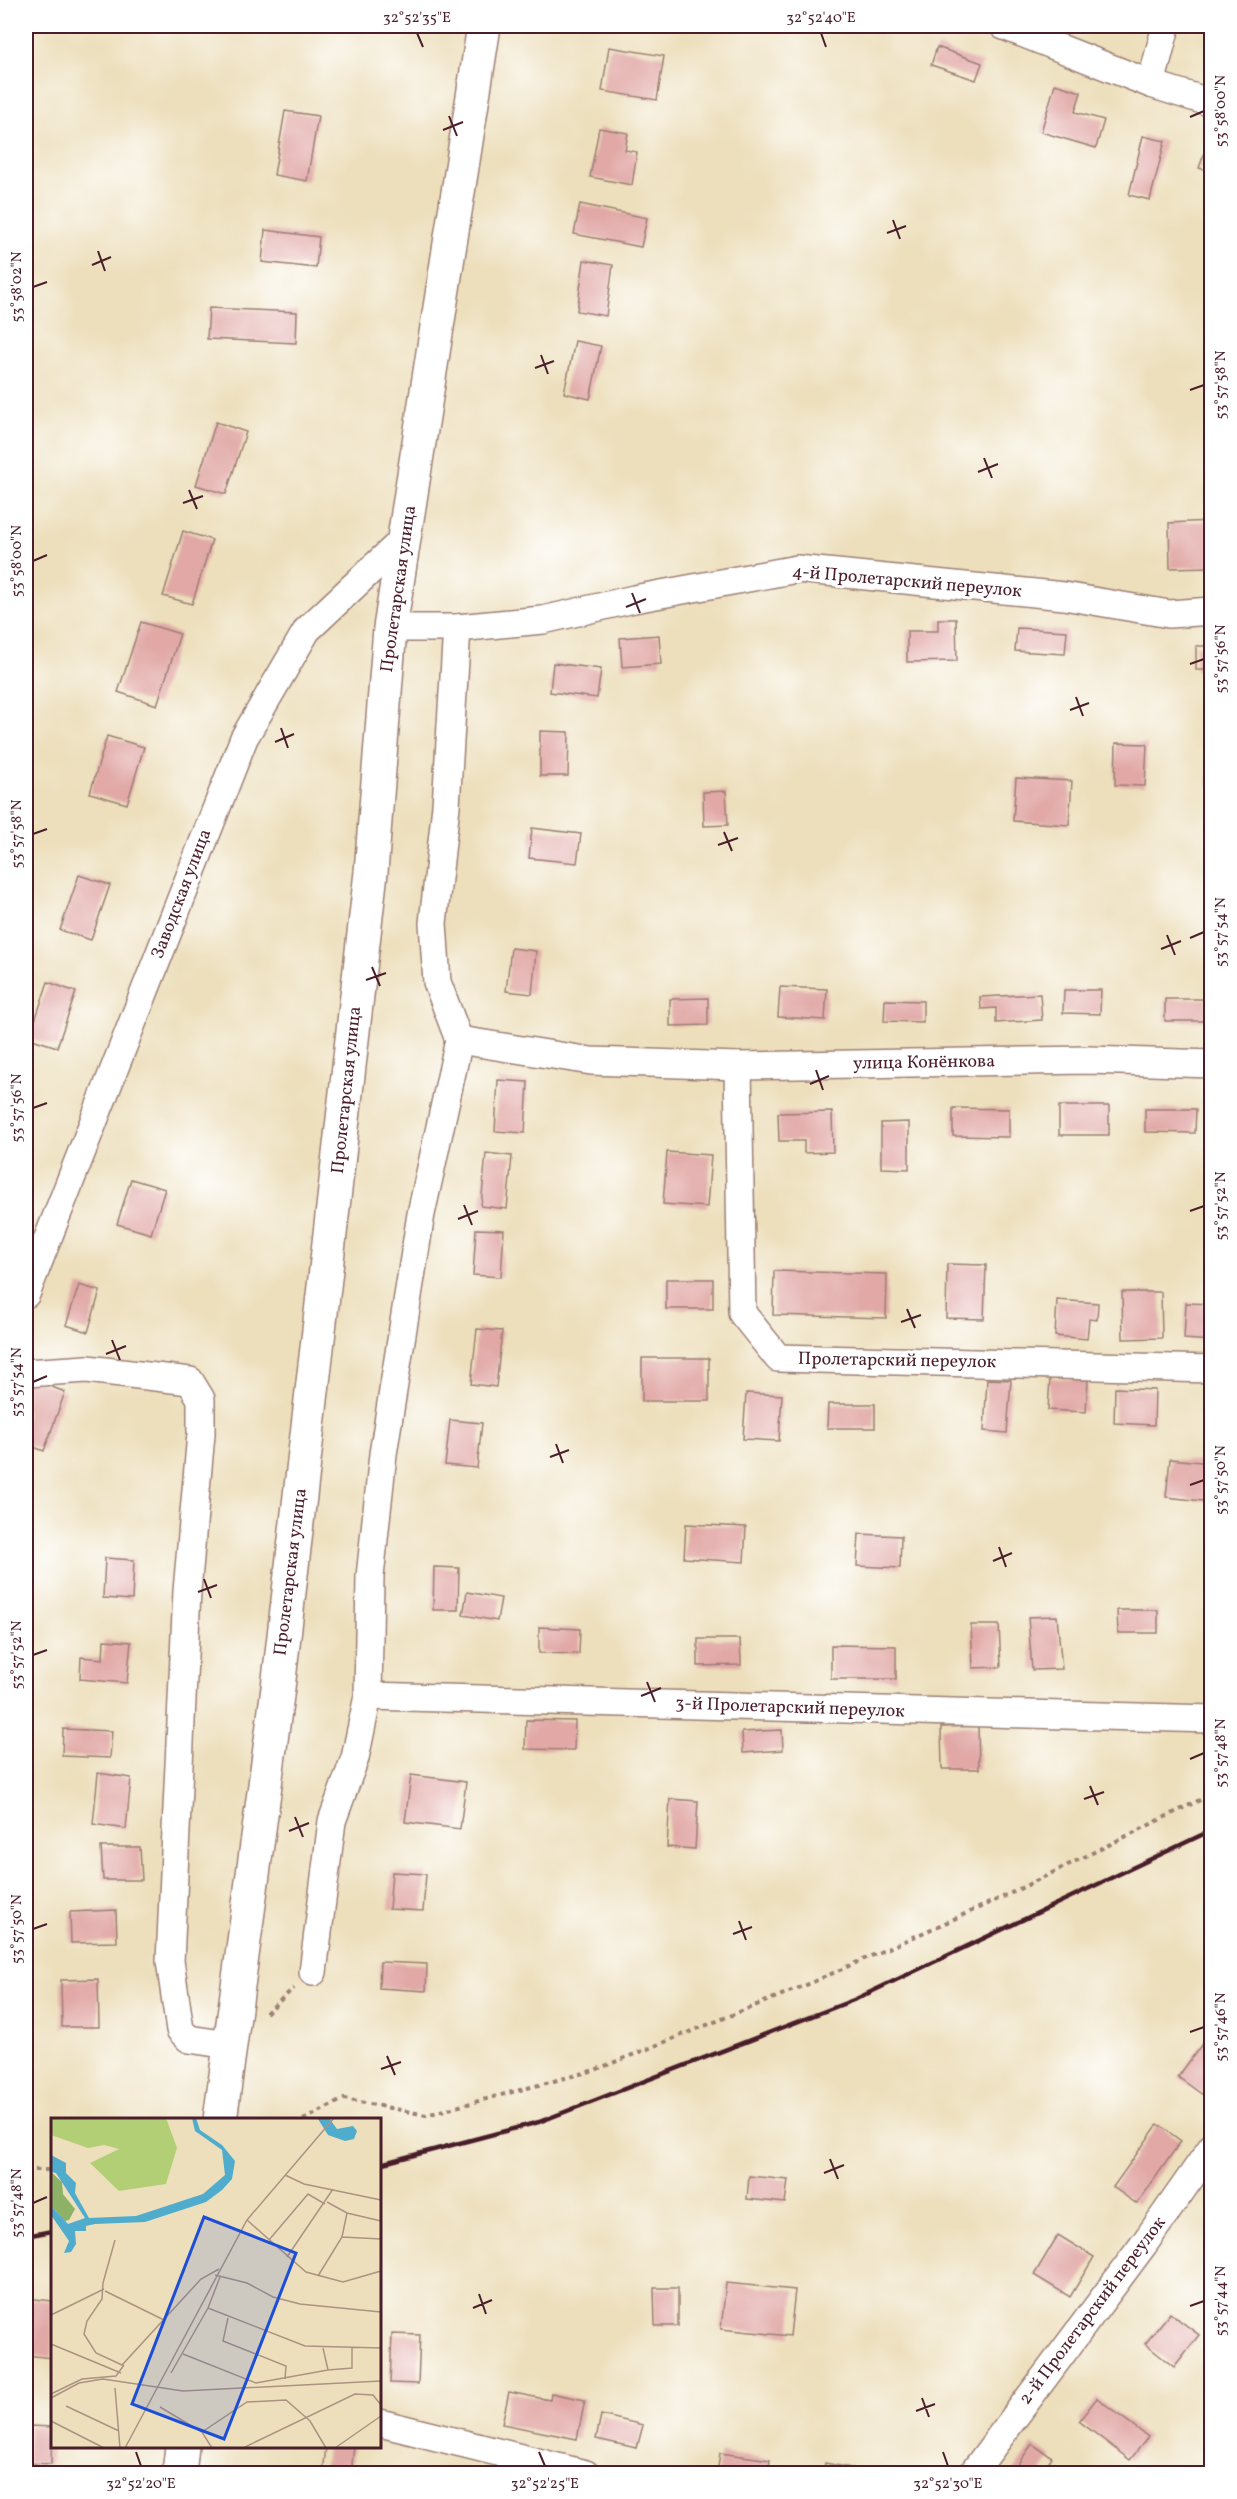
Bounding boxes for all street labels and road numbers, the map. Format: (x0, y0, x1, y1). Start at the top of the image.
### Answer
street label: Пролетарская улица (375, 504, 423, 674)
street label: 4-й Пролетарский переулок (791, 560, 1023, 605)
street label: Заводская улица (146, 825, 218, 963)
street label: Пролетарская улица (326, 1005, 368, 1175)
street label: улица Конёнкова (853, 1049, 995, 1077)
street label: Пролетарский переулок (798, 1347, 997, 1375)
street label: Пролетарская улица (268, 1487, 314, 1657)
street label: 3-й Пролетарский переулок (675, 1692, 906, 1725)
street label: 2-й Пролетарский переулок (1014, 2211, 1172, 2410)

